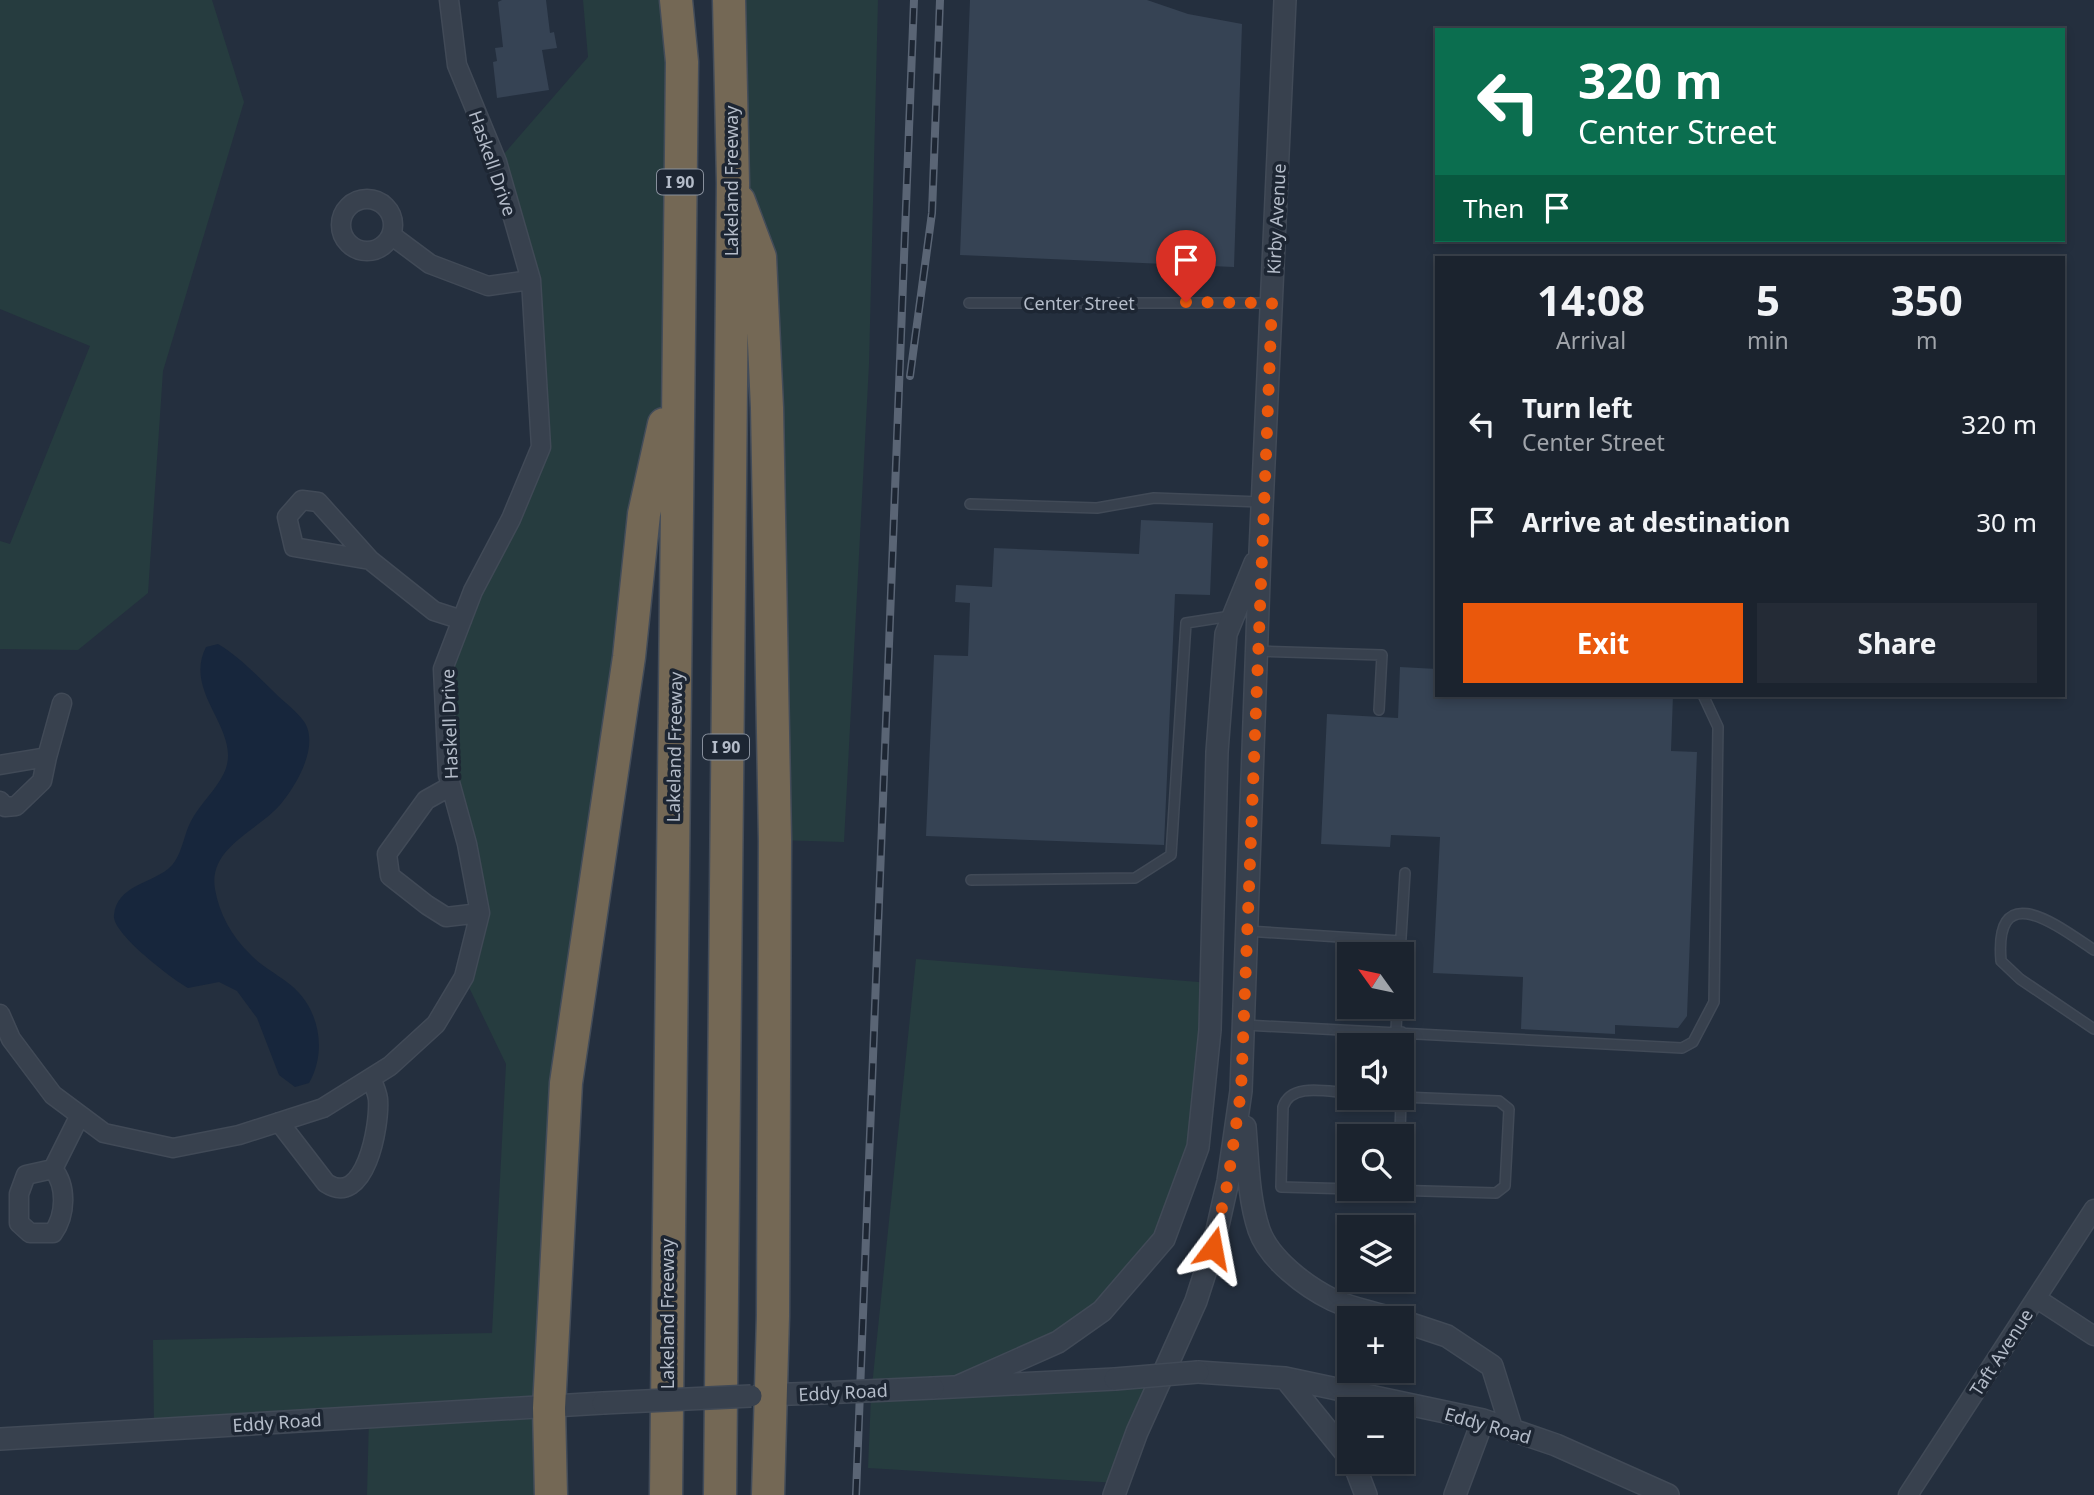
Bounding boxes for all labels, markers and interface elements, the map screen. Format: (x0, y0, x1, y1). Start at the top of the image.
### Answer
text: 320 m (1578, 47, 1723, 113)
icon: left (1463, 56, 1554, 147)
street label: Lakeland Freeway (719, 105, 743, 256)
street label: Haskell Drive (464, 107, 522, 219)
text: Center Street (1578, 110, 1777, 153)
street label: Kirby Avenue (1261, 163, 1291, 275)
road number: I 90 (657, 170, 703, 194)
icon: arrive (1538, 189, 1576, 227)
text: Then (1463, 190, 1524, 226)
pin (1156, 230, 1216, 302)
icon: arrive (1167, 241, 1205, 279)
text: 14:08 (1537, 271, 1645, 328)
text: 5 (1756, 271, 1780, 328)
text: 350 (1891, 271, 1963, 328)
street label: Center Street (1023, 291, 1135, 315)
text: Arrival (1556, 324, 1626, 356)
text: min (1747, 324, 1789, 356)
text: m (1916, 324, 1938, 356)
text: Turn left (1522, 390, 1633, 426)
icon: left (1463, 405, 1501, 443)
text: 320 m (1961, 406, 2037, 442)
text: Center Street (1522, 426, 1665, 458)
icon: arrive (1463, 503, 1501, 541)
text: Arrive at destination (1522, 504, 1791, 540)
text: 30 m (1976, 504, 2037, 540)
button: Exit (1463, 603, 1743, 683)
button: Share (1757, 603, 2037, 683)
street label: Haskell Drive (435, 668, 463, 780)
street label: Lakeland Freeway (661, 671, 687, 823)
road number: I 90 (703, 734, 749, 760)
north arrow (1337, 942, 1414, 1018)
map controls (1337, 942, 1414, 1474)
button: sound (1337, 1033, 1414, 1110)
button: search (1337, 1124, 1414, 1201)
position arrow (1176, 1211, 1250, 1285)
button: layers (1337, 1215, 1414, 1292)
street label: Lakeland Freeway (655, 1238, 679, 1389)
street label: Taft Avenue (1964, 1304, 2038, 1400)
button: + (1337, 1306, 1414, 1383)
street label: Eddy Road (798, 1378, 888, 1406)
button: − (1337, 1397, 1414, 1474)
street label: Eddy Road (1442, 1401, 1534, 1449)
street label: Eddy Road (232, 1407, 322, 1437)

